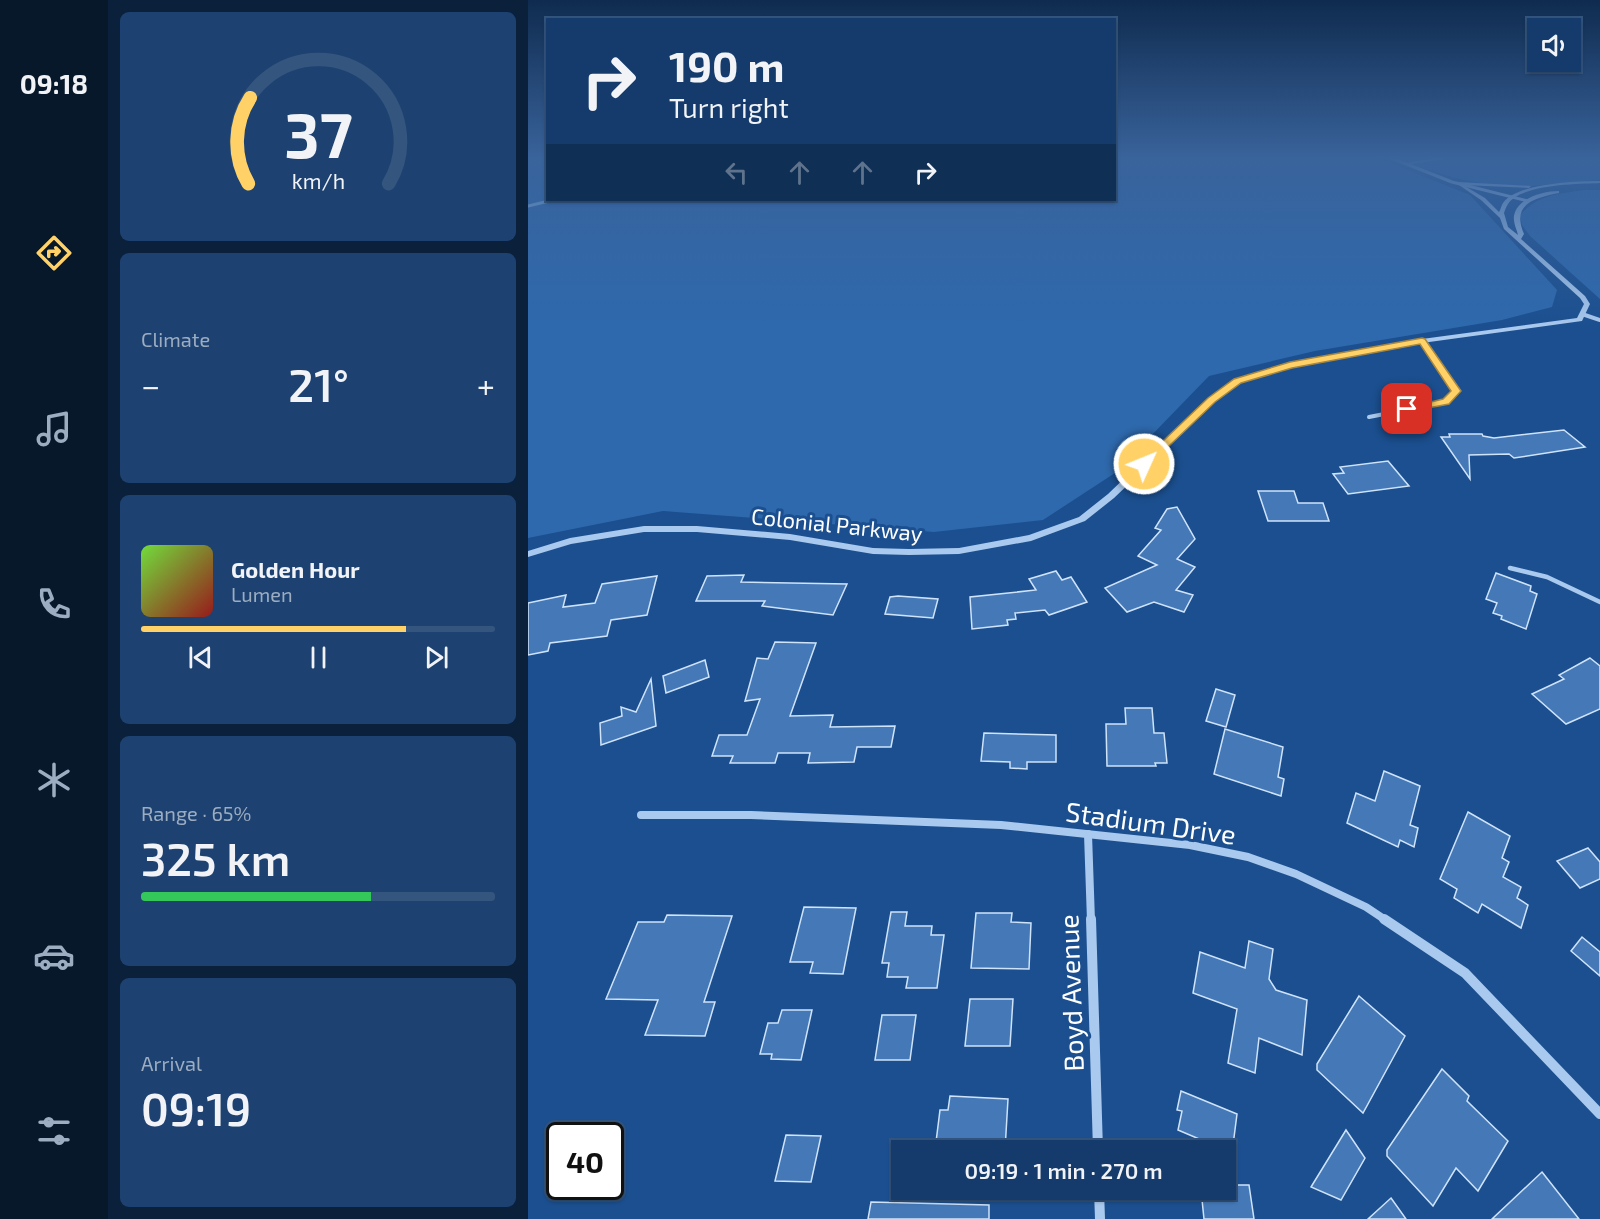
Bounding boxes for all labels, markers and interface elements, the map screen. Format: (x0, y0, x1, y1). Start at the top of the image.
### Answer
map controls (1527, 18, 1581, 72)
button: sound (1527, 18, 1581, 72)
text: 190 m (669, 40, 785, 90)
icon: right (570, 42, 648, 120)
text: 09:18 (20, 67, 88, 99)
text: Turn right (669, 91, 789, 123)
text: 37 (284, 96, 352, 171)
icon: left (720, 156, 753, 189)
icon: ahead (783, 156, 816, 189)
icon: ahead (846, 156, 879, 189)
icon: right (909, 156, 942, 189)
text: km/h (291, 168, 345, 193)
icon: directions (33, 232, 75, 274)
text: Climate (141, 327, 210, 351)
text: 21° (288, 357, 349, 411)
text: − (141, 365, 160, 405)
text: + (477, 365, 495, 405)
pin (1381, 383, 1432, 434)
icon: arrive (1390, 392, 1423, 425)
icon: music (33, 408, 75, 450)
position arrow (1112, 432, 1176, 496)
street label: Colonial Parkway (750, 502, 924, 546)
text: Golden Hour (231, 556, 360, 582)
text: Lumen (231, 582, 293, 606)
icon: phone (33, 583, 75, 625)
icon: previous (184, 641, 217, 674)
icon: pause (302, 641, 335, 674)
icon: next (420, 641, 453, 674)
icon: climate (33, 759, 75, 801)
street label: Stadium Drive (1064, 794, 1238, 850)
text: Range · 65% (141, 801, 251, 825)
text: 325 km (141, 831, 290, 885)
street label: Boyd Avenue (1051, 914, 1090, 1072)
icon: car (33, 935, 75, 977)
text: Arrival (141, 1051, 202, 1075)
text: 09:19 (141, 1081, 251, 1135)
icon: filters (33, 1110, 75, 1152)
speed limit sign: 40 (546, 1122, 624, 1200)
text: 09:19 · 1 min · 270 m (965, 1157, 1162, 1183)

